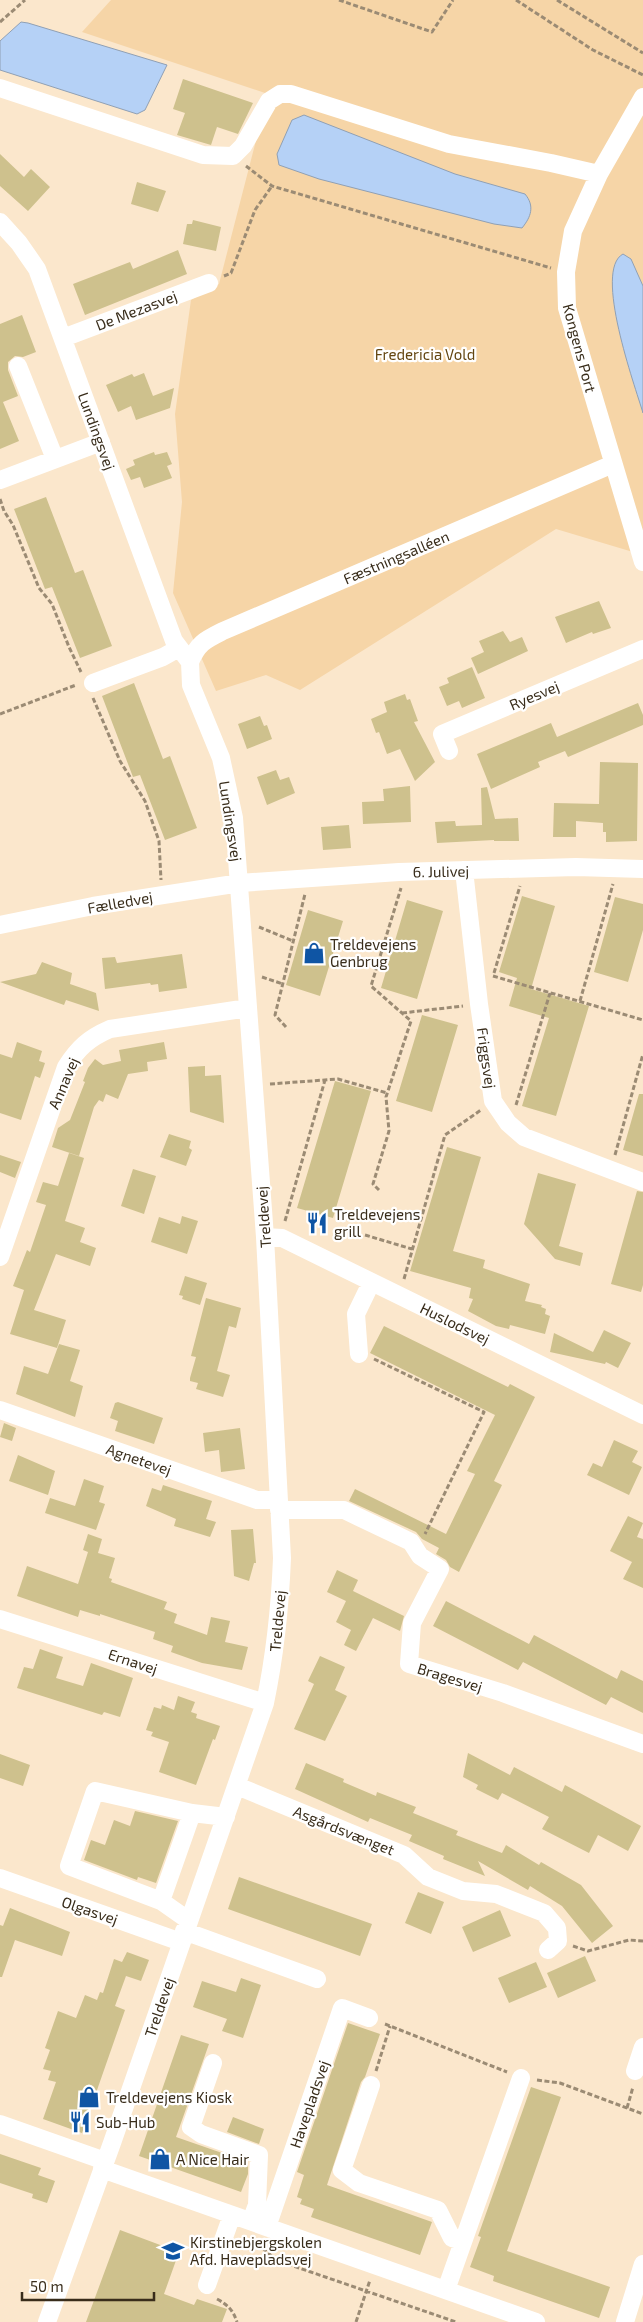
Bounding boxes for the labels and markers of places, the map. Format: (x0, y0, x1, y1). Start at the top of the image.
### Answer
place label: Treldevejens Genbrug (330, 935, 416, 970)
shop icon: Treldevejens Genbrug (301, 940, 327, 966)
place label: Treldevejens grill (334, 1205, 420, 1240)
restaurant icon: Treldevejens grill (304, 1210, 330, 1236)
shop icon: Treldevejens Kiosk (76, 2084, 102, 2110)
place label: Treldevejens Kiosk (106, 2088, 232, 2107)
restaurant icon: Sub-Hub (67, 2109, 93, 2135)
place label: Sub-Hub (96, 2113, 155, 2131)
shop icon: A Nice Hair (147, 2146, 173, 2172)
place label: A Nice Hair (176, 2150, 249, 2168)
place label: Kirstinebjergskolen Afd. Havepladsvej (190, 2233, 322, 2269)
school or university icon: Kirstinebjergskolen Afd. Havepladsvej (160, 2238, 186, 2264)

